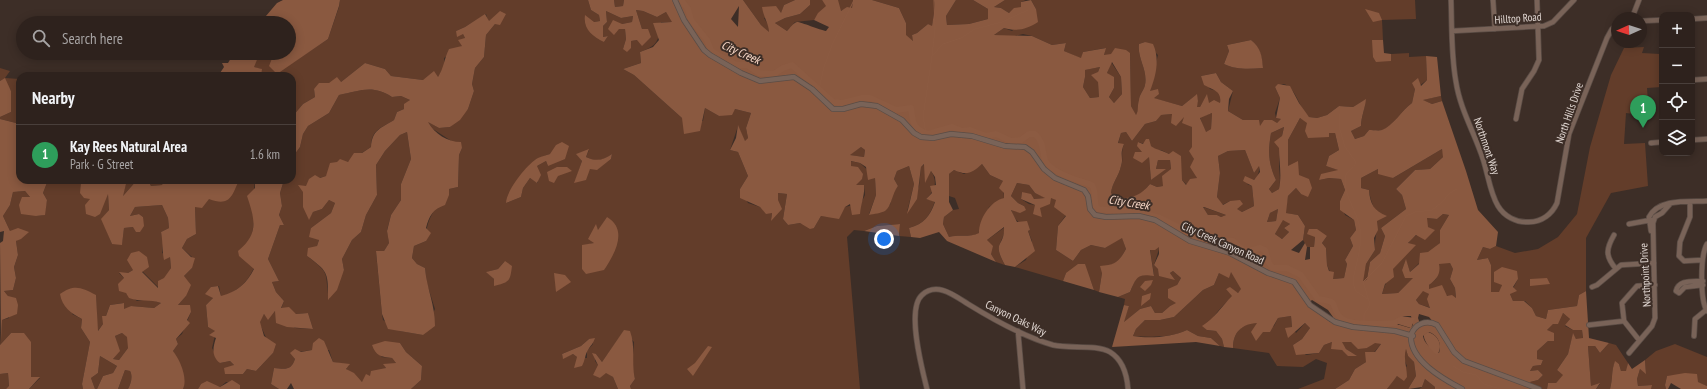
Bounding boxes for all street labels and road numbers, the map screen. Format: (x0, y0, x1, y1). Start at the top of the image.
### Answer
street label: Hilltop Road (1494, 9, 1542, 27)
street label: North Hills Drive (1552, 80, 1586, 145)
street label: Northmont Way (1471, 116, 1504, 177)
street label: City Creek Canyon Road (1180, 219, 1267, 268)
street label: Northpoint Drive (1636, 242, 1654, 307)
street label: Canyon Oaks Way (983, 297, 1050, 339)

